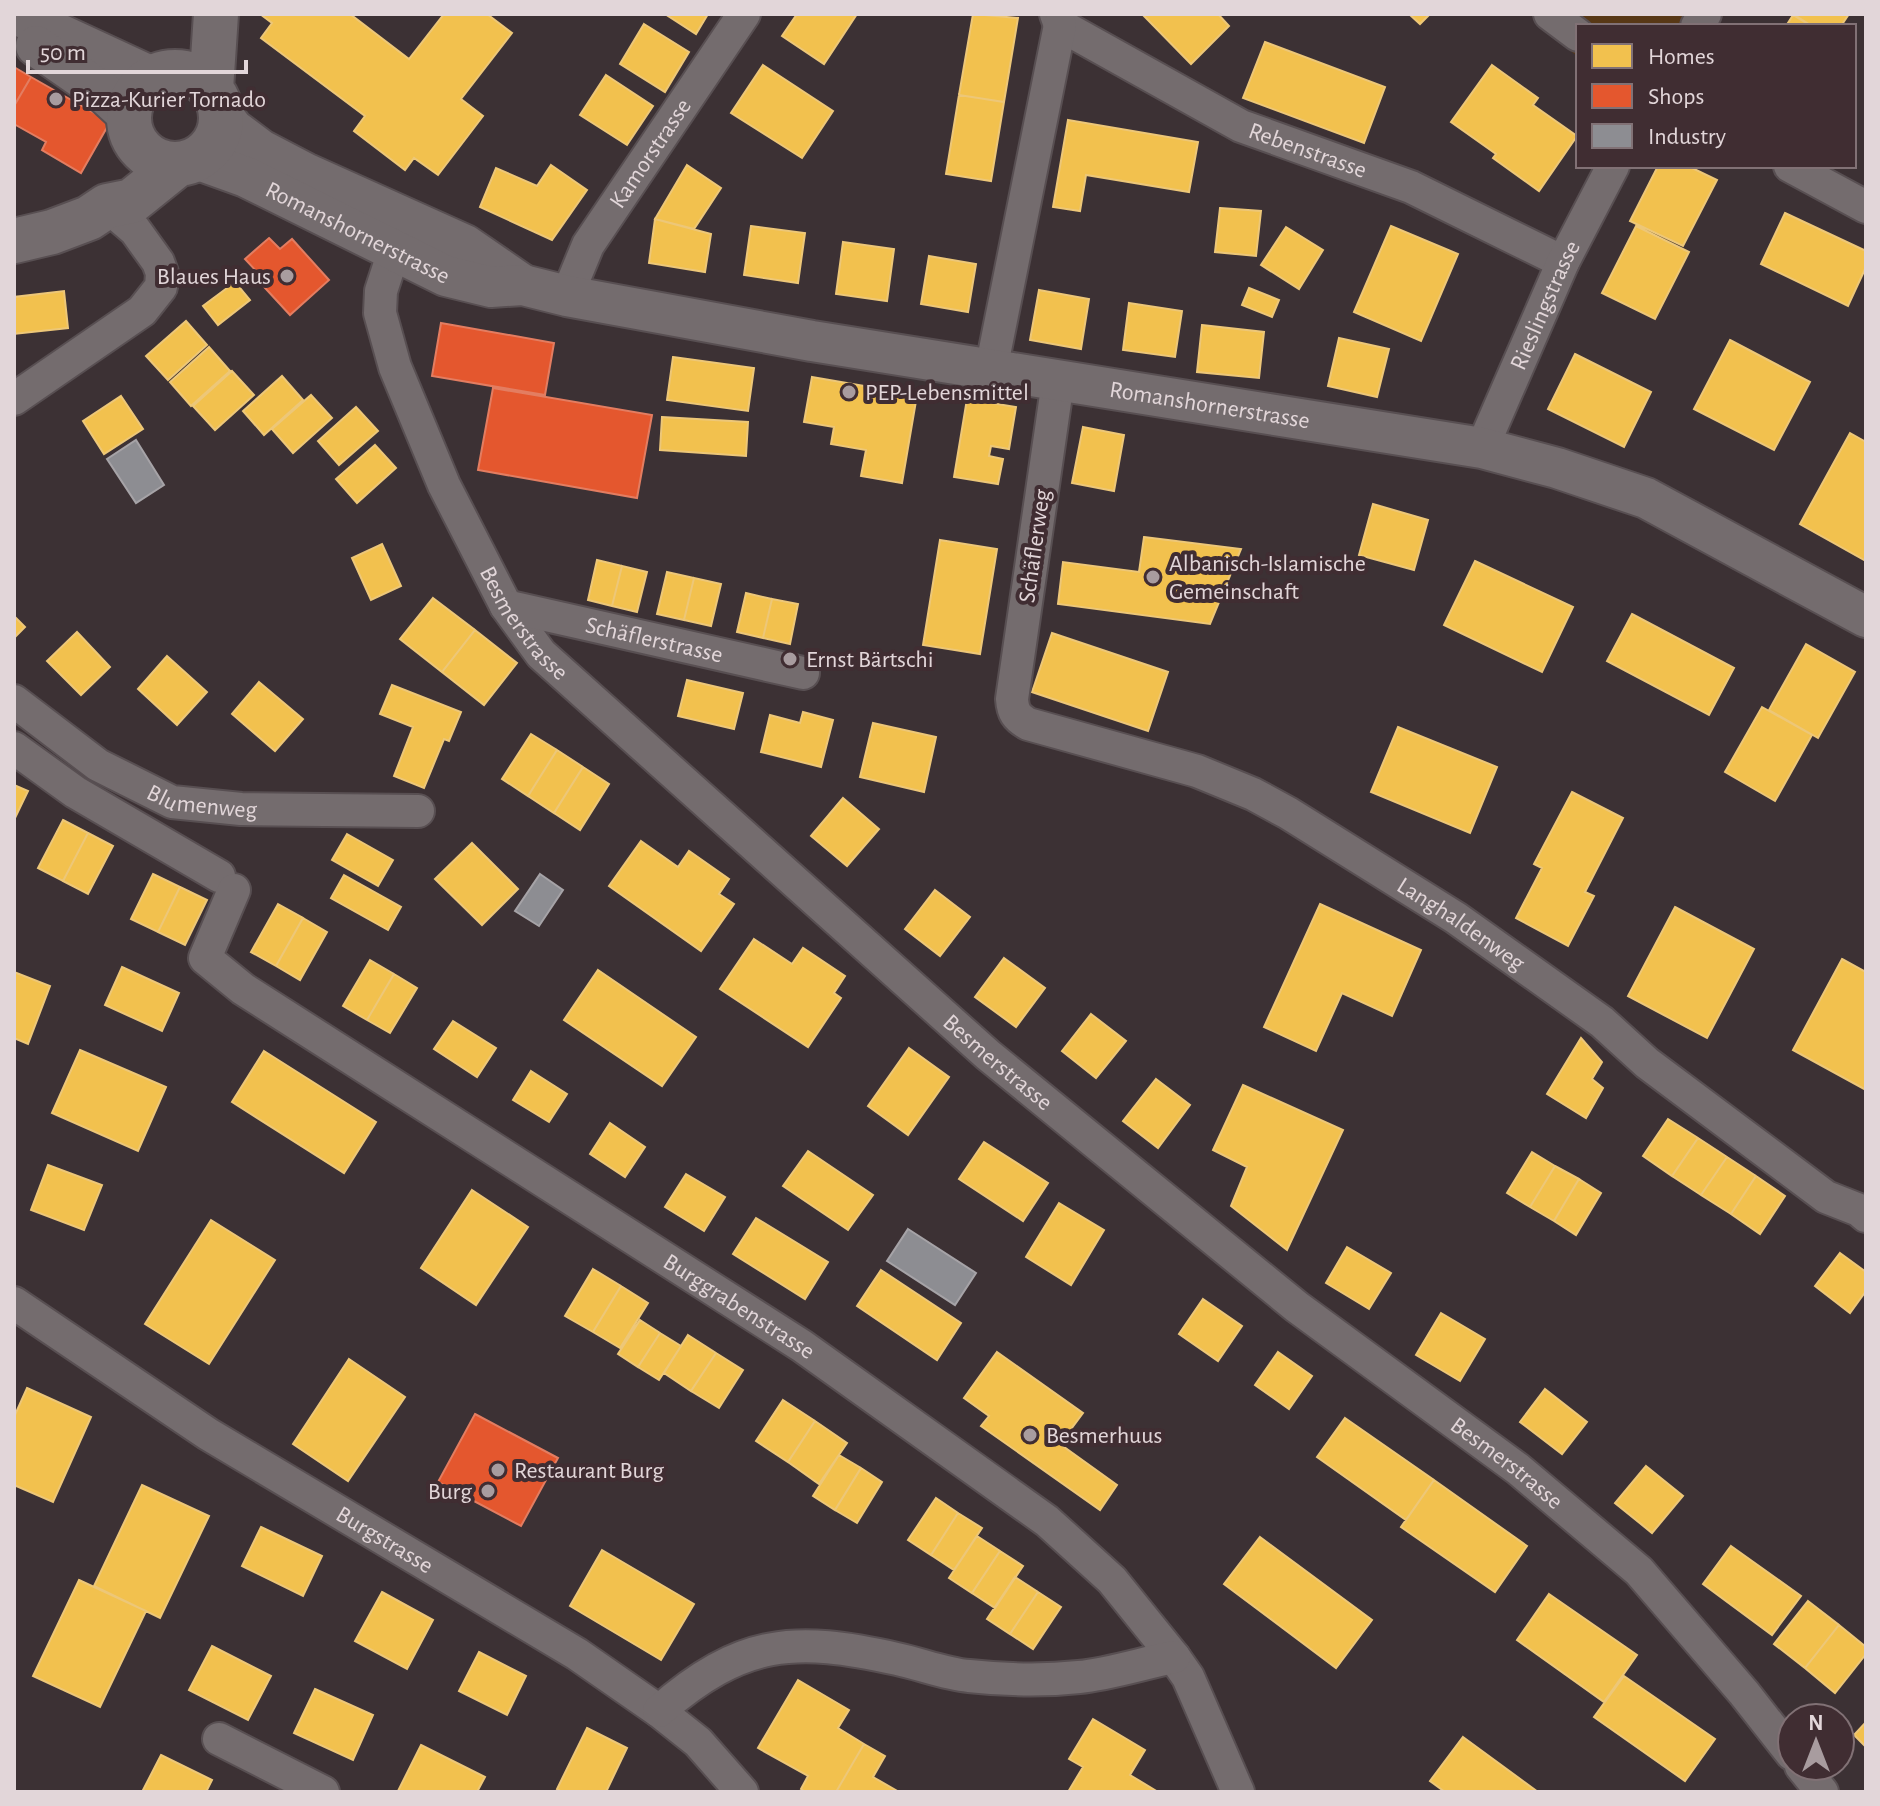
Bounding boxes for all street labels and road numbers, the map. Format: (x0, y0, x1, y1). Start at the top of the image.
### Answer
street label: Kamorstrasse (606, 95, 696, 213)
street label: Rebenstrasse (1245, 119, 1370, 183)
street label: Romanshornerstrasse (261, 178, 453, 289)
street label: Rieslingstrasse (1506, 237, 1585, 374)
street label: Romanshornerstrasse (1108, 378, 1311, 433)
street label: Schäflerweg (1015, 487, 1055, 605)
street label: Besmerstrasse (475, 563, 572, 685)
street label: Schäflerstrasse (583, 613, 725, 668)
street label: Blumenweg (143, 781, 257, 822)
street label: Langhaldenweg (1393, 873, 1529, 976)
street label: Besmerstrasse (938, 1010, 1057, 1115)
street label: Burggrabenstrasse (659, 1250, 819, 1364)
street label: Besmerstrasse (1446, 1413, 1567, 1514)
street label: Burgstrasse (332, 1502, 437, 1578)

